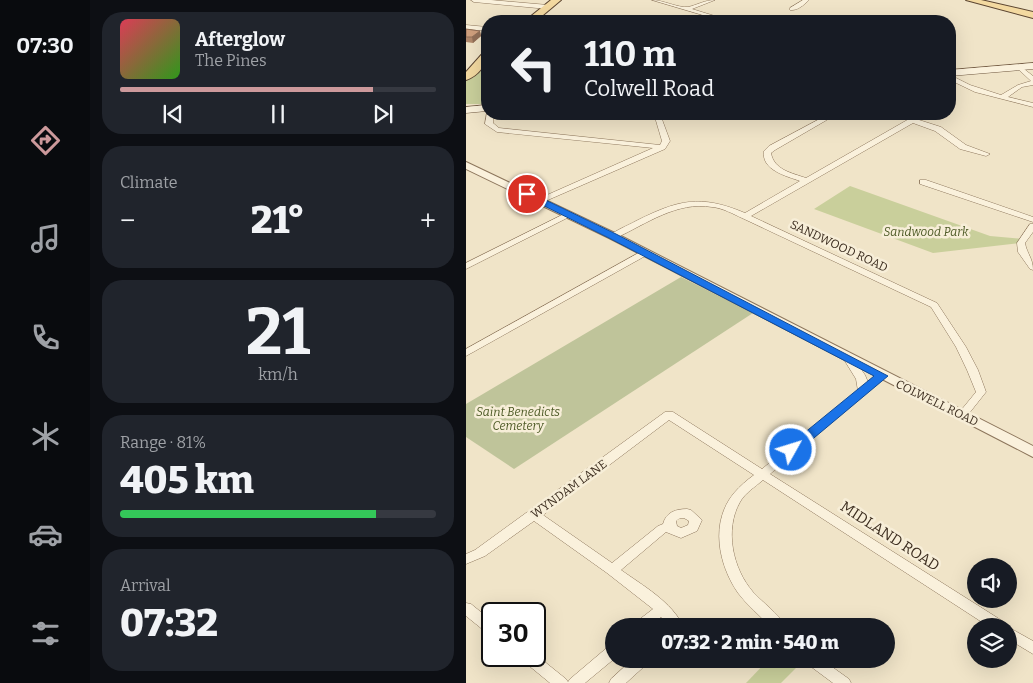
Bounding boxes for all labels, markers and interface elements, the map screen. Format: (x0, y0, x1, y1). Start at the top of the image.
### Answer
text: Afterglow (195, 28, 285, 51)
text: 07:30 (16, 32, 74, 59)
text: 110 m (584, 33, 676, 75)
icon: left (501, 35, 566, 100)
text: The Pines (195, 51, 267, 70)
text: Colwell Road (584, 75, 714, 102)
icon: previous (159, 100, 187, 128)
icon: pause (264, 100, 292, 128)
icon: next (369, 100, 397, 128)
icon: directions (28, 123, 63, 158)
text: Climate (120, 173, 178, 192)
pin (506, 173, 548, 215)
icon: arrive (513, 180, 541, 208)
text: 21° (251, 197, 305, 243)
text: − (120, 204, 135, 237)
text: + (420, 204, 436, 237)
street label: SANDWOOD ROAD (788, 217, 890, 275)
icon: music (28, 221, 63, 256)
park label: Sandwood Park (884, 225, 969, 239)
text: 21 (246, 293, 310, 371)
icon: phone (28, 320, 63, 355)
text: km/h (258, 365, 298, 384)
street label: COLWELL ROAD (893, 377, 981, 429)
park label: Saint Benedicts Cemetery (476, 405, 560, 433)
icon: climate (28, 419, 63, 454)
position arrow (764, 423, 816, 475)
text: Range · 81% (120, 433, 206, 452)
text: 405 km (120, 457, 254, 503)
street label: WYNDAM LANE (528, 457, 610, 521)
street label: MIDLAND ROAD (837, 497, 943, 575)
icon: car (28, 517, 63, 552)
map controls (967, 558, 1017, 668)
button: sound (967, 558, 1017, 608)
text: Arrival (120, 576, 171, 595)
text: 07:32 (120, 600, 218, 646)
speed limit sign: 30 (481, 602, 546, 667)
icon: filters (28, 616, 63, 651)
button: layers (967, 618, 1017, 668)
text: 07:32 · 2 min · 540 m (661, 631, 839, 654)

